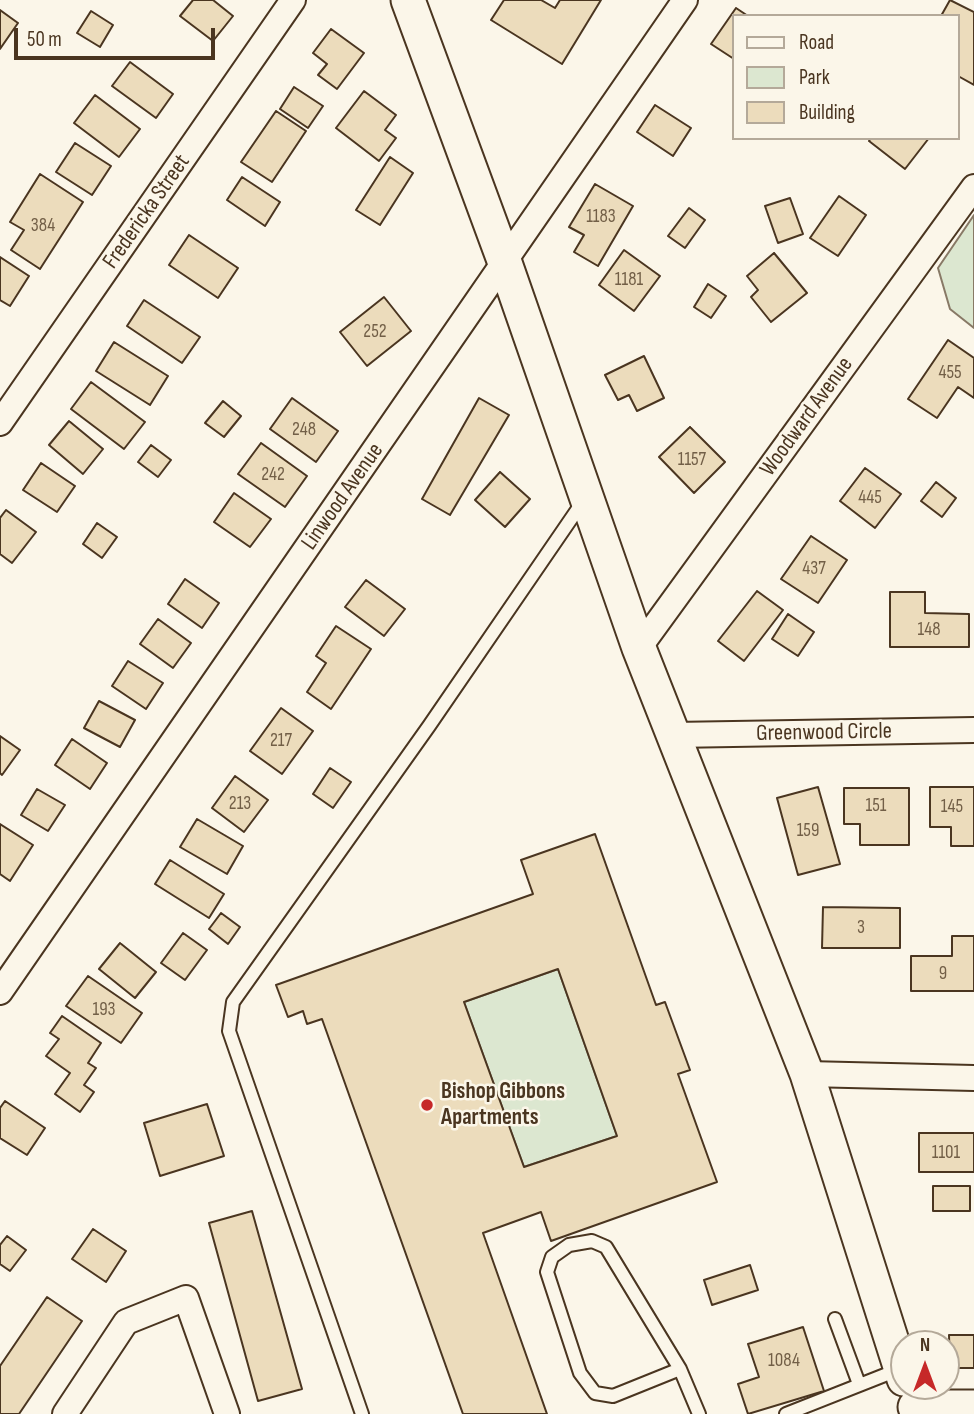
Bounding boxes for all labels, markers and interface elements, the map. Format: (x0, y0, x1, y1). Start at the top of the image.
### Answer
scale bar (18, 14, 219, 58)
legend (732, 14, 960, 140)
text: 50 m (27, 27, 62, 52)
text: Road (799, 30, 834, 55)
text: Park (799, 65, 830, 90)
text: Building (799, 100, 855, 125)
street label: Fredericka Street (98, 150, 196, 274)
house number: 1183 (586, 206, 616, 228)
house number: 384 (31, 215, 55, 237)
house number: 1181 (615, 269, 643, 291)
house number: 252 (363, 321, 387, 343)
street label: Woodward Avenue (755, 352, 859, 482)
house number: 455 (938, 362, 962, 384)
house number: 248 (292, 419, 316, 441)
street label: Linwood Avenue (296, 438, 390, 556)
house number: 1157 (678, 449, 706, 471)
house number: 242 (261, 464, 285, 486)
house number: 445 (858, 487, 882, 509)
house number: 437 (802, 558, 826, 580)
house number: 148 (918, 619, 940, 641)
street label: Greenwood Circle (756, 718, 892, 748)
house number: 217 (270, 730, 292, 752)
house number: 213 (229, 793, 251, 815)
house number: 151 (866, 795, 886, 817)
house number: 145 (941, 796, 963, 818)
house number: 159 (797, 820, 819, 842)
house number: 3 (857, 917, 865, 939)
house number: 9 (939, 963, 947, 985)
house number: 193 (92, 999, 116, 1021)
place label: Bishop Gibbons Apartments (441, 1078, 565, 1132)
marker: Bishop Gibbons Apartments (419, 1097, 435, 1113)
house number: 1101 (932, 1142, 960, 1164)
north arrow (890, 1330, 960, 1400)
text: N (920, 1334, 930, 1357)
house number: 1084 (768, 1350, 800, 1372)

